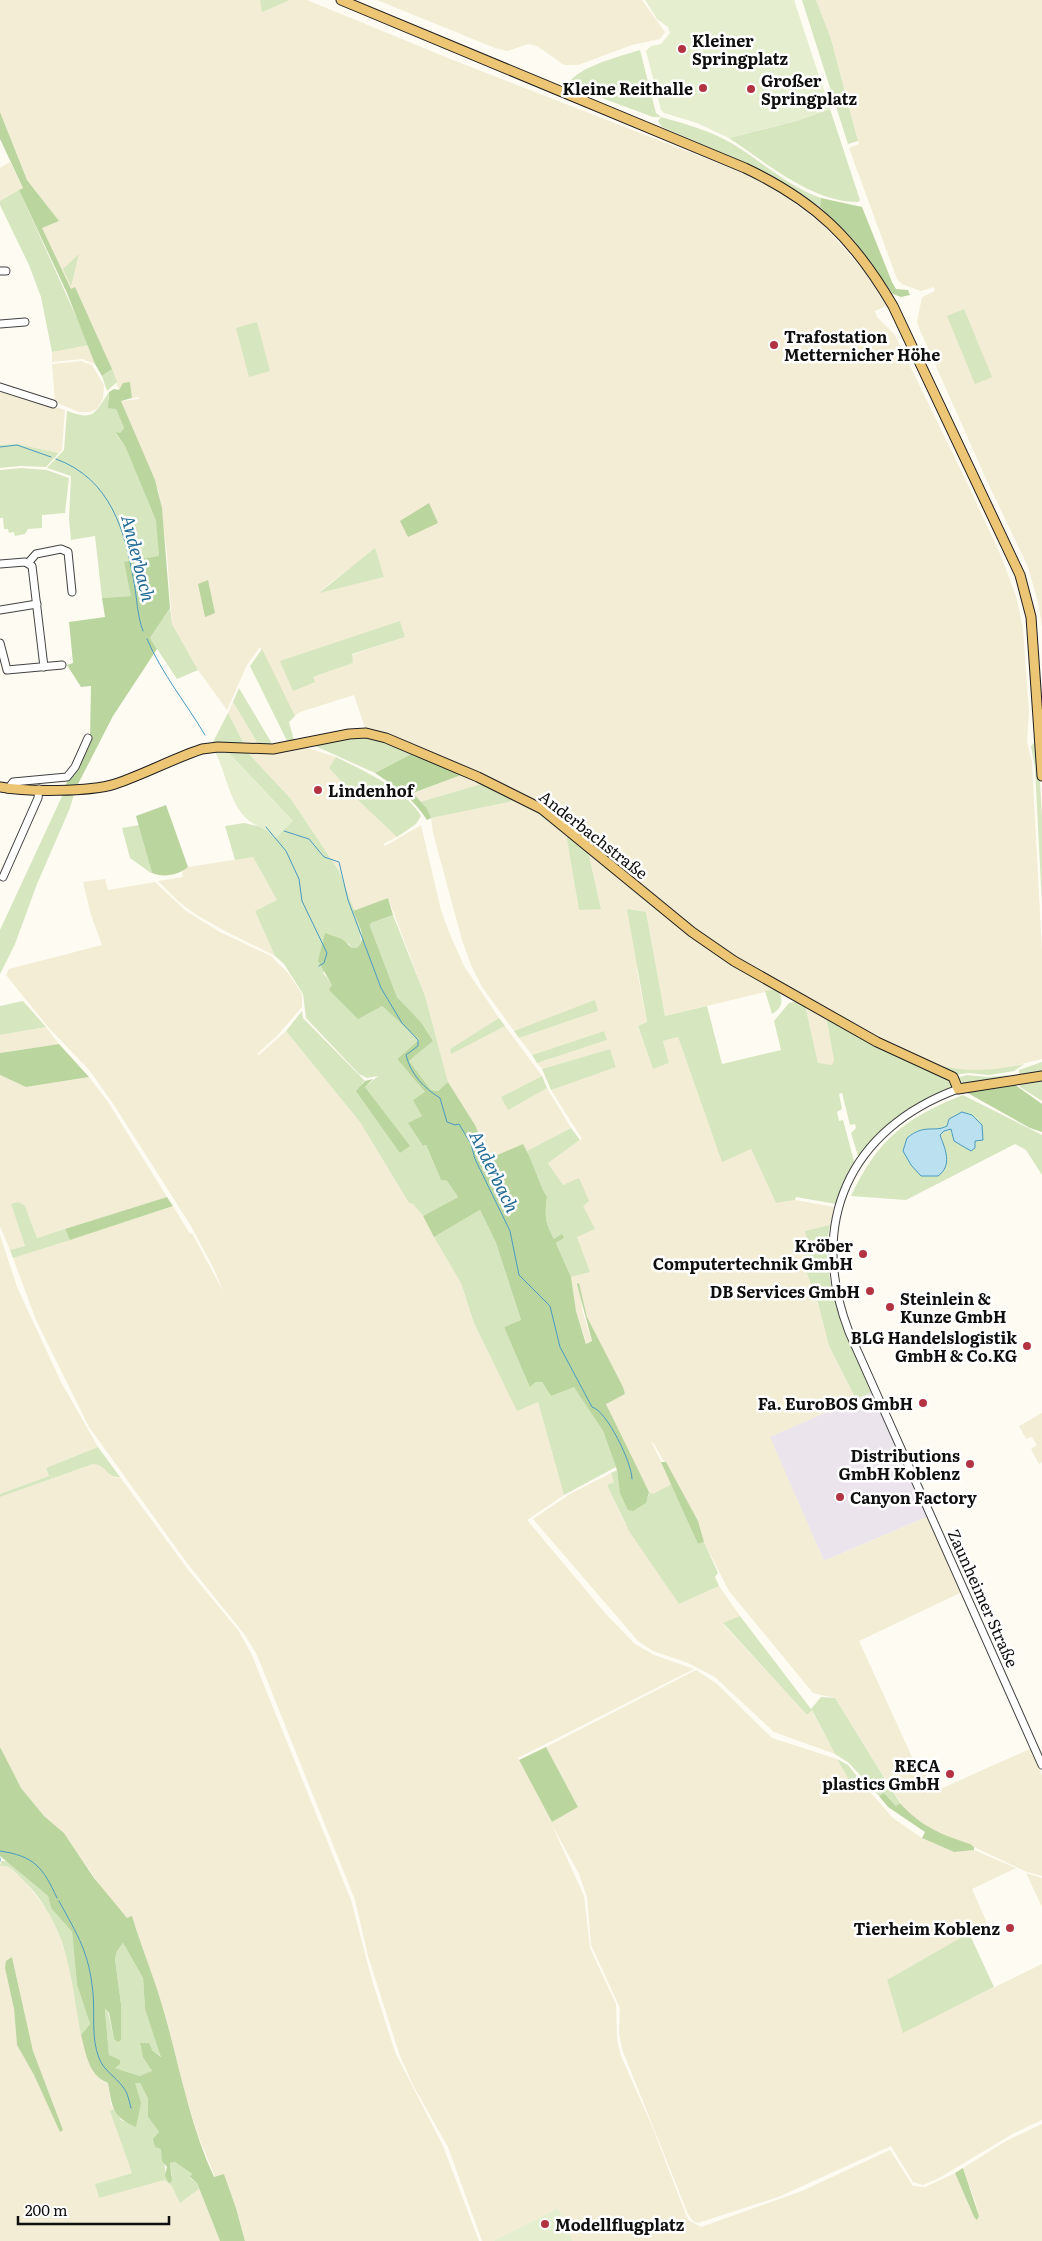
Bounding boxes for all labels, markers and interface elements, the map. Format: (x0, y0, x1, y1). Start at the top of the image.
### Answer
place label: Kleiner Springplatz (692, 28, 788, 70)
marker: Kleiner Springplatz (676, 43, 688, 55)
place label: Großer Springplatz (761, 68, 857, 110)
place label: Kleine Reithalle (563, 76, 693, 100)
marker: Kleine Reithalle (697, 82, 709, 94)
marker: Großer Springplatz (745, 83, 757, 95)
place label: Trafostation Metternicher Höhe (784, 324, 940, 366)
marker: Trafostation Metternicher Höhe (768, 339, 780, 351)
water label: Anderbach (115, 512, 163, 605)
place label: Lindenhof (328, 778, 416, 802)
marker: Lindenhof (312, 784, 324, 796)
street label: Anderbachstraße (535, 784, 653, 884)
water label: Anderbach (463, 1125, 527, 1217)
place label: Kröber Computertechnik GmbH (653, 1233, 853, 1275)
marker: Kröber Computertechnik GmbH (857, 1248, 869, 1260)
place label: DB Services GmbH (710, 1279, 860, 1303)
marker: DB Services GmbH (864, 1285, 876, 1297)
place label: Steinlein & Kunze GmbH (900, 1286, 1006, 1328)
marker: Steinlein & Kunze GmbH (884, 1301, 896, 1313)
place label: BLG Handelslogistik GmbH & Co.KG (851, 1325, 1017, 1367)
marker: BLG Handelslogistik GmbH & Co.KG (1021, 1340, 1033, 1352)
place label: Fa. EuroBOS GmbH (758, 1391, 913, 1415)
marker: Fa. EuroBOS GmbH (917, 1397, 929, 1409)
place label: Distributions GmbH Koblenz (839, 1443, 960, 1485)
marker: Distributions GmbH Koblenz (964, 1458, 976, 1470)
place label: Canyon Factory (850, 1485, 977, 1509)
marker: Canyon Factory (834, 1491, 846, 1503)
street label: Zaunheimer Straße (943, 1525, 1025, 1671)
place label: RECA plastics GmbH (822, 1753, 940, 1795)
marker: RECA plastics GmbH (944, 1768, 956, 1780)
place label: Tierheim Koblenz (854, 1916, 1000, 1940)
marker: Tierheim Koblenz (1004, 1922, 1016, 1934)
scale bar (18, 2194, 169, 2226)
text: 200 m (25, 2198, 68, 2221)
place label: Modellflugplatz (555, 2212, 685, 2236)
marker: Modellflugplatz (539, 2218, 551, 2230)

